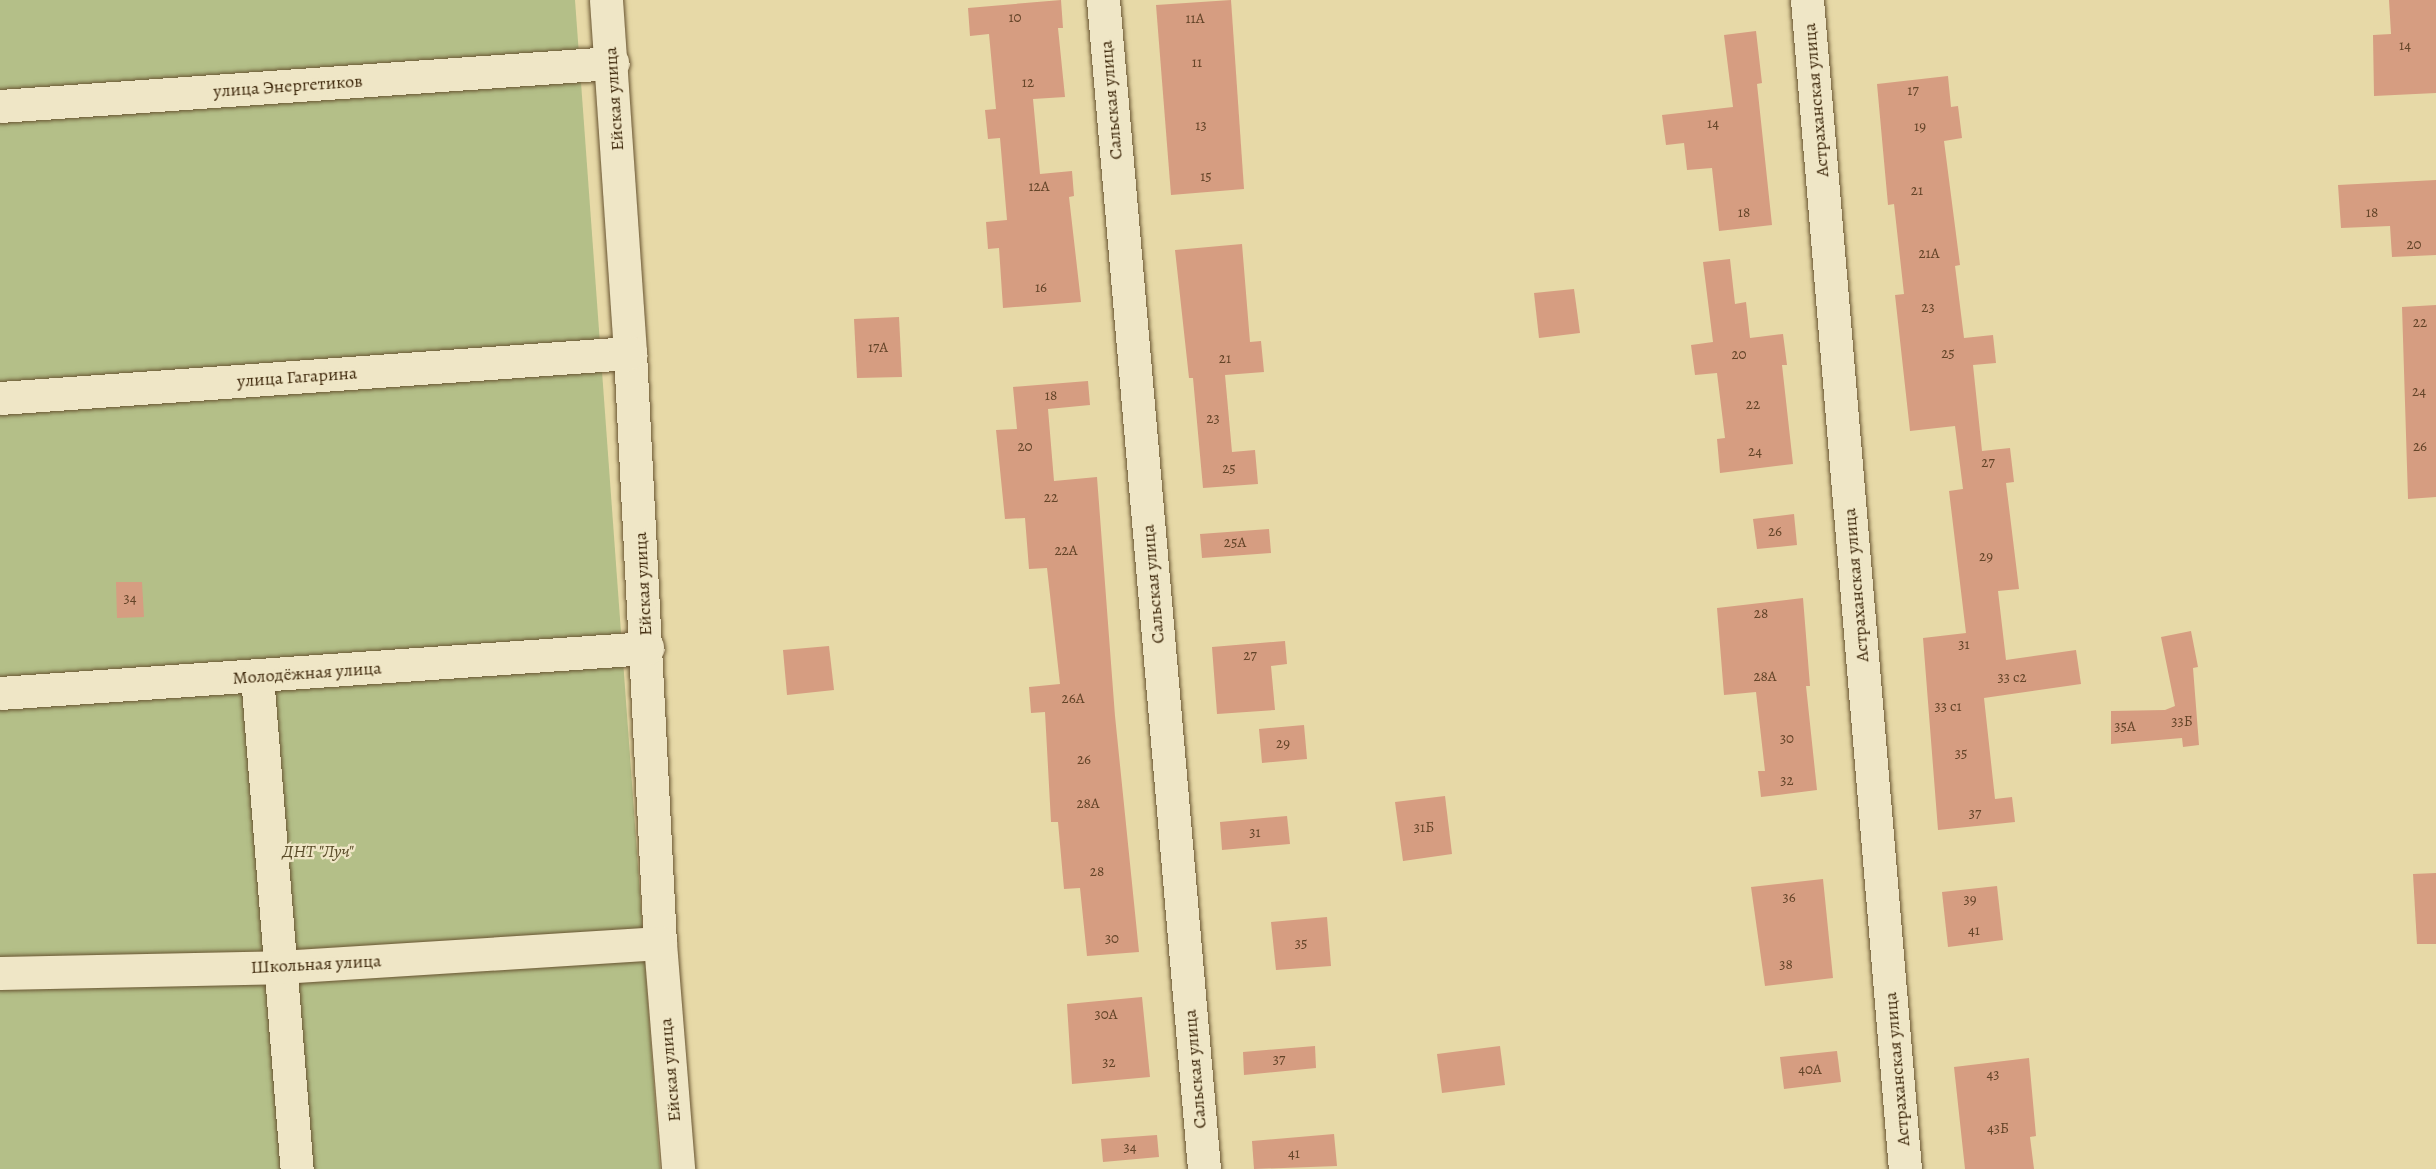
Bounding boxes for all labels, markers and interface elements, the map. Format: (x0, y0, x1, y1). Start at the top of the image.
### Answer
house number: 10 (1008, 9, 1022, 27)
house number: 11А (1185, 10, 1205, 28)
street label: Астраханская улица (1799, 22, 1833, 178)
house number: 14 (2399, 37, 2411, 55)
street label: Сальская улица (1095, 39, 1127, 161)
street label: Ейская улица (600, 46, 628, 152)
house number: 11 (1192, 54, 1202, 72)
street label: улица Энергетиков (213, 70, 363, 102)
house number: 12 (1022, 74, 1034, 92)
house number: 17 (1907, 82, 1919, 100)
house number: 14 (1707, 115, 1719, 133)
house number: 13 (1195, 117, 1207, 135)
house number: 19 (1914, 118, 1926, 136)
house number: 15 (1200, 168, 1212, 186)
house number: 12А (1028, 178, 1050, 196)
house number: 21 (1911, 182, 1923, 200)
house number: 18 (1738, 204, 1750, 222)
house number: 18 (2366, 204, 2378, 222)
house number: 20 (2406, 236, 2422, 254)
house number: 21А (1918, 245, 1940, 263)
house number: 16 (1035, 279, 1047, 297)
house number: 23 (1921, 299, 1935, 317)
house number: 22 (2413, 314, 2427, 332)
house number: 17А (868, 339, 888, 357)
house number: 25 (1941, 345, 1955, 363)
house number: 20 (1731, 346, 1747, 364)
house number: 21 (1219, 350, 1231, 368)
street label: улица Гагарина (236, 362, 358, 392)
house number: 24 (2412, 383, 2426, 401)
house number: 18 (1045, 387, 1057, 405)
house number: 22 (1746, 396, 1760, 414)
house number: 23 (1206, 410, 1220, 428)
house number: 20 (1017, 438, 1033, 456)
house number: 26 (2413, 438, 2427, 456)
house number: 24 (1748, 443, 1762, 461)
house number: 27 (1981, 454, 1995, 472)
house number: 25 (1222, 460, 1236, 478)
house number: 22 (1044, 489, 1058, 507)
street label: Астраханская улица (1839, 507, 1873, 663)
street label: Сальская улица (1137, 523, 1169, 645)
house number: 26 (1768, 523, 1782, 541)
street label: Ейская улица (629, 532, 657, 636)
house number: 25А (1224, 534, 1246, 552)
house number: 22А (1054, 542, 1078, 560)
house number: 29 (1979, 548, 1993, 566)
house number: 34 (123, 590, 137, 608)
house number: 28 (1754, 605, 1768, 623)
house number: 31 (1958, 636, 1970, 654)
house number: 27 (1243, 647, 1257, 665)
street label: Молодёжная улица (232, 657, 382, 689)
house number: 28А (1753, 668, 1777, 686)
house number: 33 с2 (1997, 669, 2027, 687)
house number: 26А (1062, 690, 1084, 708)
house number: 33 с1 (1934, 698, 1962, 716)
house number: 33Б (2171, 713, 2193, 731)
house number: 35А (2114, 718, 2136, 736)
house number: 30 (1780, 730, 1794, 748)
house number: 29 (1276, 735, 1290, 753)
house number: 35 (1955, 745, 1967, 763)
house number: 26 (1077, 751, 1091, 769)
house number: 32 (1780, 772, 1794, 790)
house number: 28А (1076, 795, 1100, 813)
house number: 37 (1969, 805, 1981, 823)
house number: 31Б (1414, 819, 1434, 837)
house number: 31 (1249, 824, 1261, 842)
park label: ДНТ "Луч" (282, 840, 354, 862)
house number: 28 (1090, 863, 1104, 881)
house number: 36 (1782, 889, 1796, 907)
house number: 39 (1963, 891, 1977, 909)
house number: 41 (1968, 922, 1980, 940)
house number: 30 (1105, 930, 1119, 948)
house number: 35 (1295, 935, 1307, 953)
street label: Школьная улица (250, 950, 382, 978)
house number: 38 (1779, 956, 1793, 974)
street label: Астраханская улица (1880, 991, 1914, 1147)
house number: 30А (1095, 1006, 1117, 1024)
street label: Сальская улица (1179, 1008, 1211, 1130)
street label: Ейская улица (655, 1017, 685, 1123)
house number: 37 (1273, 1051, 1285, 1069)
house number: 32 (1102, 1054, 1116, 1072)
house number: 40А (1798, 1061, 1822, 1079)
house number: 43 (1986, 1066, 2000, 1084)
house number: 43Б (1987, 1120, 2009, 1138)
house number: 34 (1123, 1139, 1137, 1157)
house number: 41 (1288, 1145, 1300, 1163)

